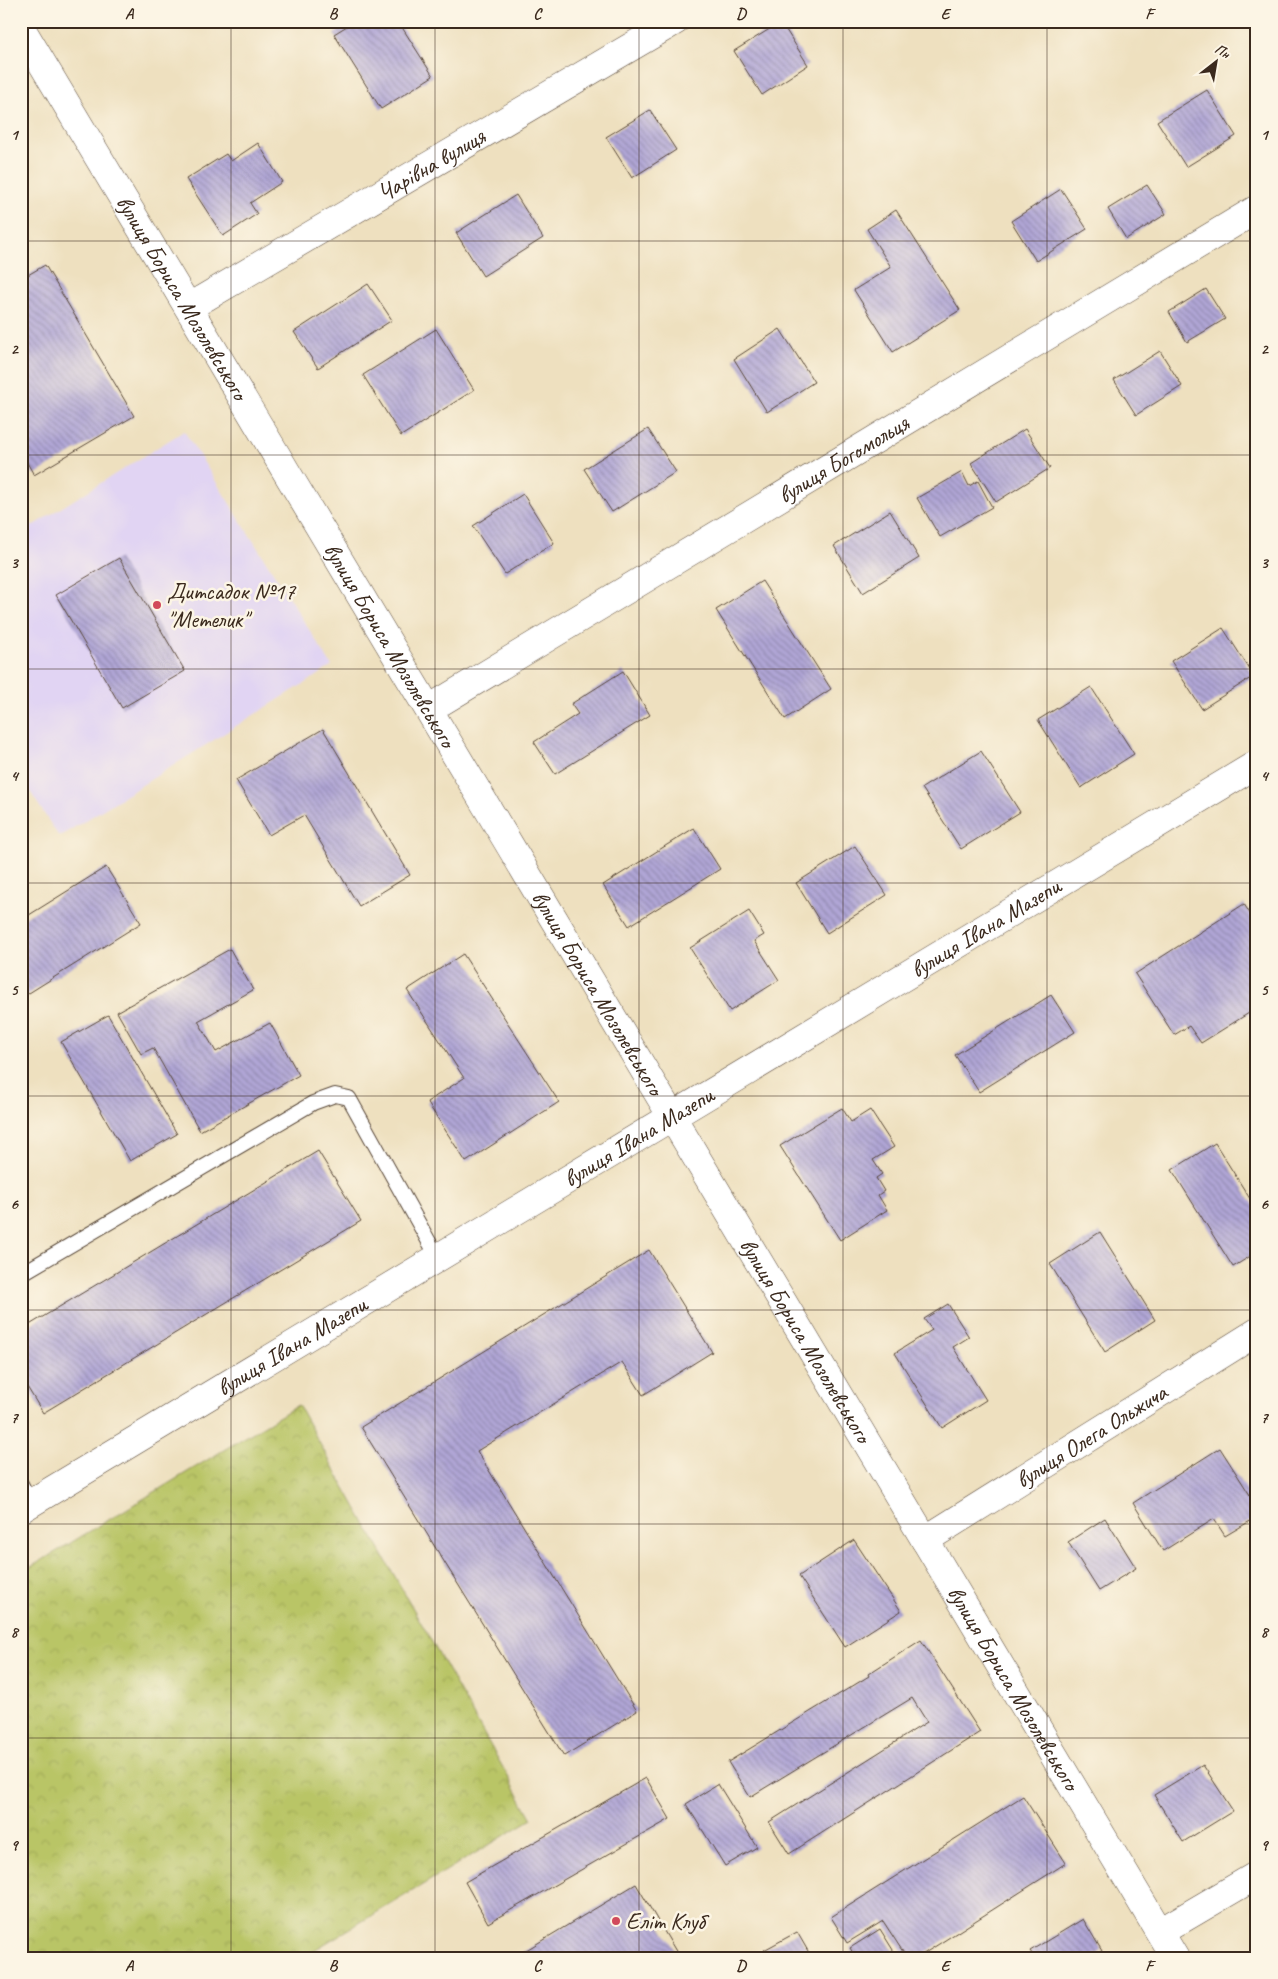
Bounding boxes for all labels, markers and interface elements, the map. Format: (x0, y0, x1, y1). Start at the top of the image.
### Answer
text: A (125, 4, 135, 24)
text: B (329, 4, 339, 24)
text: C (533, 4, 543, 24)
text: D (736, 4, 747, 24)
text: E (941, 4, 952, 24)
text: F (1145, 4, 1156, 24)
north arrow (1190, 38, 1240, 88)
text: Пн (1212, 40, 1234, 63)
street label: Чарівна вулиця (372, 120, 492, 208)
text: 1 (10, 125, 19, 145)
text: 1 (1260, 125, 1269, 145)
street label: вулиця Бориса Мозолевського (109, 190, 256, 407)
text: 2 (10, 339, 19, 359)
text: 2 (1260, 339, 1269, 359)
street label: вулиця Богомольця (772, 407, 916, 510)
street label: вулиця Бориса Мозолевського (317, 537, 464, 755)
text: 3 (10, 553, 19, 573)
text: 3 (1260, 553, 1269, 573)
place label: Дитсадок №17 "Метелик" (167, 576, 297, 634)
marker: Дитсадок №17 "Метелик" (151, 599, 163, 611)
text: 4 (10, 766, 19, 786)
text: 4 (1260, 766, 1269, 786)
street label: вулиця Івана Мазепи (905, 870, 1067, 985)
street label: вулиця Бориса Мозолевського (525, 885, 672, 1103)
text: 5 (11, 980, 20, 1000)
text: 5 (1261, 980, 1270, 1000)
street label: вулиця Івана Мазепи (558, 1079, 720, 1194)
text: 6 (10, 1194, 19, 1214)
text: 6 (1260, 1194, 1269, 1214)
street label: вулиця Бориса Мозолевського (733, 1232, 880, 1450)
street label: вулиця Івана Мазепи (211, 1288, 374, 1403)
street label: вулиця Олега Ольжича (1010, 1376, 1174, 1495)
text: 7 (10, 1408, 19, 1428)
text: 7 (1260, 1408, 1269, 1428)
street label: вулиця Бориса Мозолевського (941, 1580, 1088, 1798)
text: 8 (10, 1622, 19, 1642)
text: 8 (1260, 1622, 1269, 1642)
text: 9 (10, 1835, 19, 1855)
text: 9 (1260, 1835, 1269, 1855)
place label: Еліт Клуб (626, 1906, 709, 1936)
marker: Еліт Клуб (610, 1915, 622, 1927)
text: A (125, 1956, 135, 1976)
text: B (329, 1956, 339, 1976)
text: C (533, 1956, 543, 1976)
text: D (736, 1956, 747, 1976)
text: E (941, 1956, 952, 1976)
text: F (1145, 1956, 1156, 1976)

